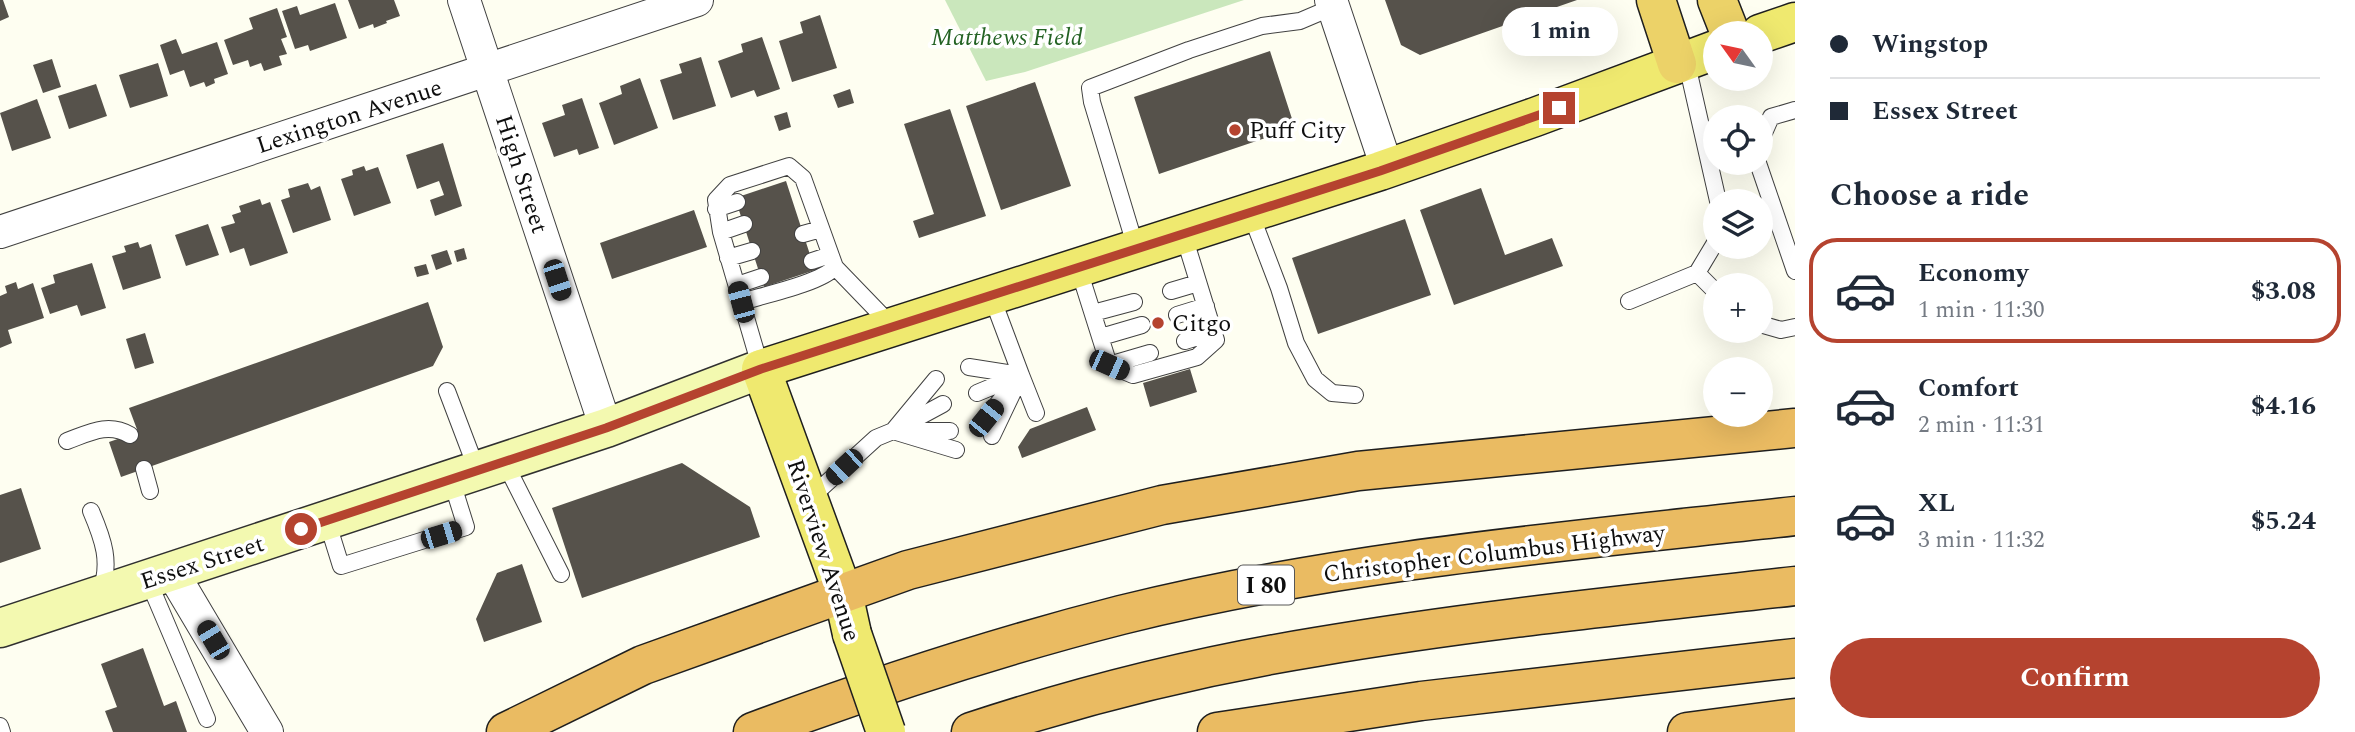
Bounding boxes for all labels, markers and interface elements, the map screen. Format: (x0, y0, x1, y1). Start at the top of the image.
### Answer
callout: 1 min (1501, 7, 1617, 56)
text: 1 min (1529, 14, 1591, 49)
park label: Matthews Field (931, 20, 1083, 56)
north arrow (1703, 21, 1773, 91)
map controls (1703, 21, 1773, 427)
text: Wingstop (1872, 24, 1988, 64)
street label: Lexington Avenue (252, 70, 447, 164)
text: Essex Street (1872, 91, 2018, 131)
route end (1543, 92, 1575, 124)
button: locate (1703, 105, 1773, 175)
street label: High Street (485, 110, 557, 238)
place label: Puff City (1249, 113, 1347, 149)
marker: Puff City (1227, 122, 1243, 138)
text: Choose a ride (1830, 171, 2029, 220)
button: layers (1703, 189, 1773, 259)
text: Economy (1918, 253, 2028, 293)
car (541, 257, 574, 303)
icon: car (1834, 259, 1897, 322)
text: $3.08 (2251, 271, 2316, 311)
button: + (1703, 273, 1773, 343)
car (726, 279, 757, 325)
text: 1 min · 11:30 (1918, 293, 2045, 328)
place label: Citgo (1172, 306, 1231, 342)
marker: Citgo (1150, 315, 1166, 331)
car (1086, 347, 1133, 383)
button: − (1703, 357, 1773, 427)
text: Comfort (1918, 368, 2019, 408)
icon: car (1834, 374, 1897, 437)
text: $4.16 (2251, 386, 2316, 426)
car (965, 395, 1008, 441)
text: 2 min · 11:31 (1918, 408, 2045, 443)
car (822, 445, 867, 489)
street label: Riverview Avenue (777, 454, 870, 646)
text: XL (1918, 483, 1955, 523)
icon: car (1834, 489, 1897, 552)
text: $5.24 (2251, 501, 2316, 541)
route start (285, 513, 317, 545)
street label: Christopher Columbus Highway (1321, 515, 1669, 593)
car (418, 519, 465, 551)
text: 3 min · 11:32 (1918, 523, 2045, 558)
street label: Essex Street (136, 526, 269, 600)
road number: I 80 (1238, 566, 1294, 604)
car (194, 617, 233, 663)
button: Confirm (1830, 638, 2320, 718)

